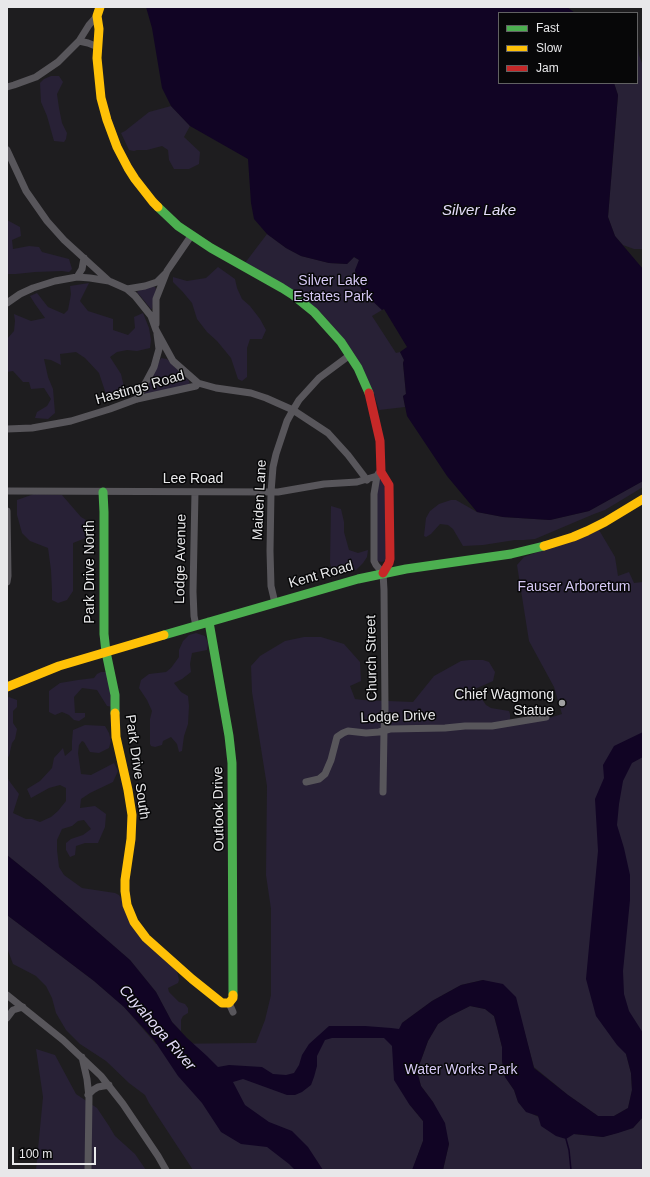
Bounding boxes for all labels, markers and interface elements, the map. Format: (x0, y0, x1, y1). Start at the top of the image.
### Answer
legend (498, 12, 638, 84)
text: Fast (536, 21, 559, 35)
text: Slow (536, 41, 562, 55)
text: Jam (536, 61, 559, 75)
water label: Silver Lake (442, 202, 516, 220)
park label: Silver Lake Estates Park (293, 273, 373, 306)
street label: Hastings Road (94, 367, 186, 409)
street label: Maiden Lane (249, 459, 271, 541)
street label: Lee Road (163, 471, 223, 487)
street label: Lodge Avenue (172, 514, 190, 604)
street label: Park Drive North (82, 520, 98, 624)
street label: Kent Road (287, 558, 355, 592)
park label: Fauser Arboretum (518, 579, 630, 595)
street label: Church Street (363, 615, 381, 701)
place label: Chief Wagmong Statue (454, 687, 554, 720)
marker: Chief Wagmong Statue (557, 698, 567, 708)
street label: Lodge Drive (360, 707, 436, 727)
street label: Park Drive South (121, 713, 153, 821)
street label: Outlook Drive (210, 766, 228, 852)
water label: Cuyahoga River (115, 982, 199, 1074)
park label: Water Works Park (405, 1062, 517, 1078)
scale bar (14, 1139, 98, 1165)
text: 100 m (19, 1147, 52, 1161)

